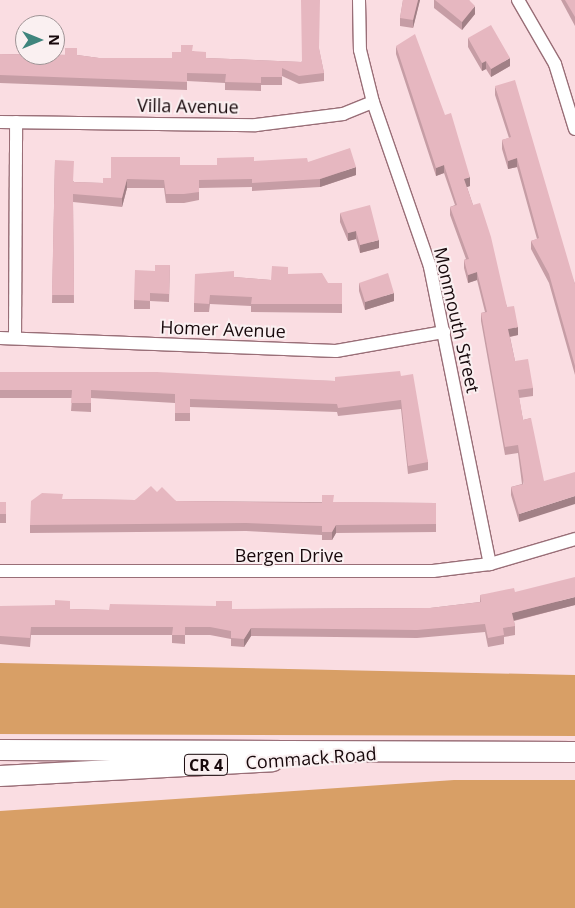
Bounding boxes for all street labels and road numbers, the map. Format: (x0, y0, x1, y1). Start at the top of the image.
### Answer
street label: Villa Avenue (137, 94, 239, 118)
street label: Monmouth Street (430, 245, 484, 395)
street label: Homer Avenue (160, 316, 286, 342)
street label: Bergen Drive (235, 544, 343, 566)
street label: Commack Road (245, 743, 377, 773)
road number: CR 4 (184, 752, 228, 778)

